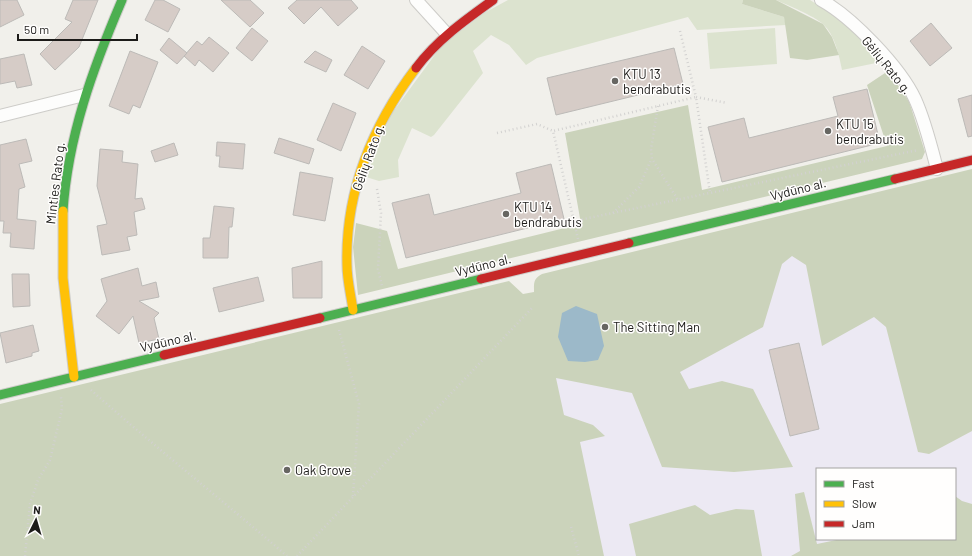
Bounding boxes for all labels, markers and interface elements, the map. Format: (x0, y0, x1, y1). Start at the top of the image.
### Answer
scale bar (18, 16, 137, 42)
text: 50 m (24, 22, 49, 36)
street label: Gėlių Rato g. (859, 33, 915, 97)
place label: KTU 13 bendrabutis (623, 66, 691, 97)
marker: KTU 13 bendrabutis (610, 76, 620, 86)
place label: KTU 15 bendrabutis (836, 116, 904, 147)
street label: Gėlių Rato g. (348, 121, 388, 193)
marker: KTU 15 bendrabutis (823, 126, 833, 136)
street label: Minties Rato g. (42, 141, 68, 225)
street label: Vydūno al. (768, 174, 828, 204)
place label: KTU 14 bendrabutis (514, 199, 582, 230)
marker: KTU 14 bendrabutis (501, 209, 511, 219)
street label: Vydūno al. (453, 250, 513, 280)
place label: The Sitting Man (613, 319, 700, 335)
marker: The Sitting Man (600, 322, 610, 332)
street label: Vydūno al. (138, 327, 198, 355)
place label: Oak Grove (295, 462, 351, 478)
marker: Oak Grove (282, 465, 292, 475)
legend (816, 468, 956, 540)
text: Fast (852, 476, 875, 490)
text: Slow (852, 496, 877, 510)
north arrow (16, 500, 56, 540)
text: N (33, 503, 41, 516)
text: Jam (852, 516, 875, 530)

